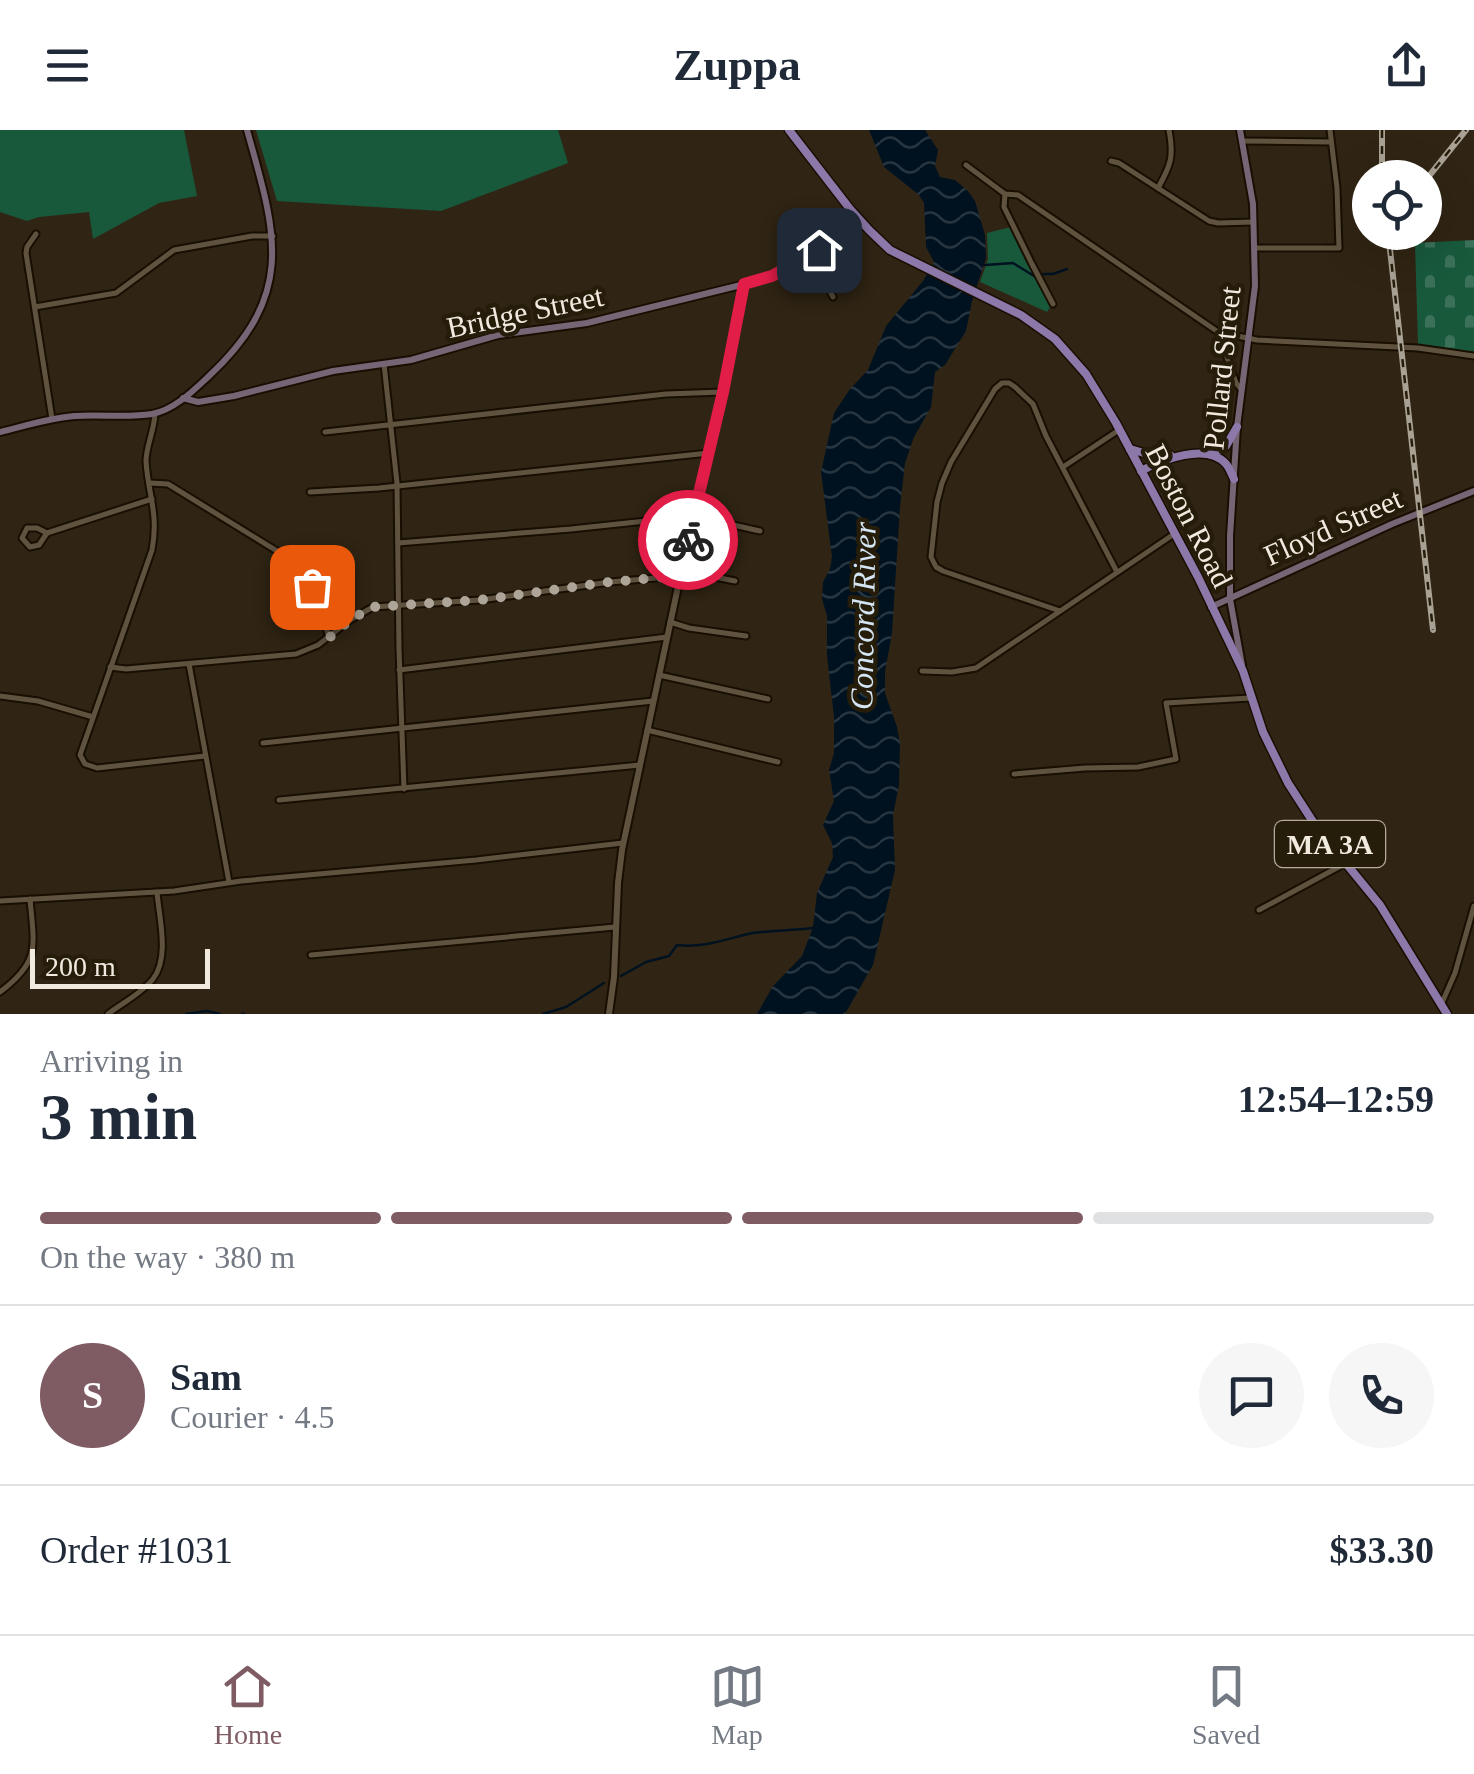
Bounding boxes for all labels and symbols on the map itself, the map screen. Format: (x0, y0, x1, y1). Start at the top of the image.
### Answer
pin (777, 208, 862, 293)
street label: Bridge Street (444, 279, 607, 344)
street label: Pollard Street (1197, 284, 1247, 451)
street label: Boston Road (1139, 439, 1240, 593)
street label: Floyd Street (1259, 481, 1407, 572)
courier (638, 490, 738, 590)
water label: Concord River (843, 521, 883, 710)
pin (270, 545, 355, 630)
road number: MA 3A (1275, 821, 1385, 867)
scale bar (30, 944, 210, 988)

